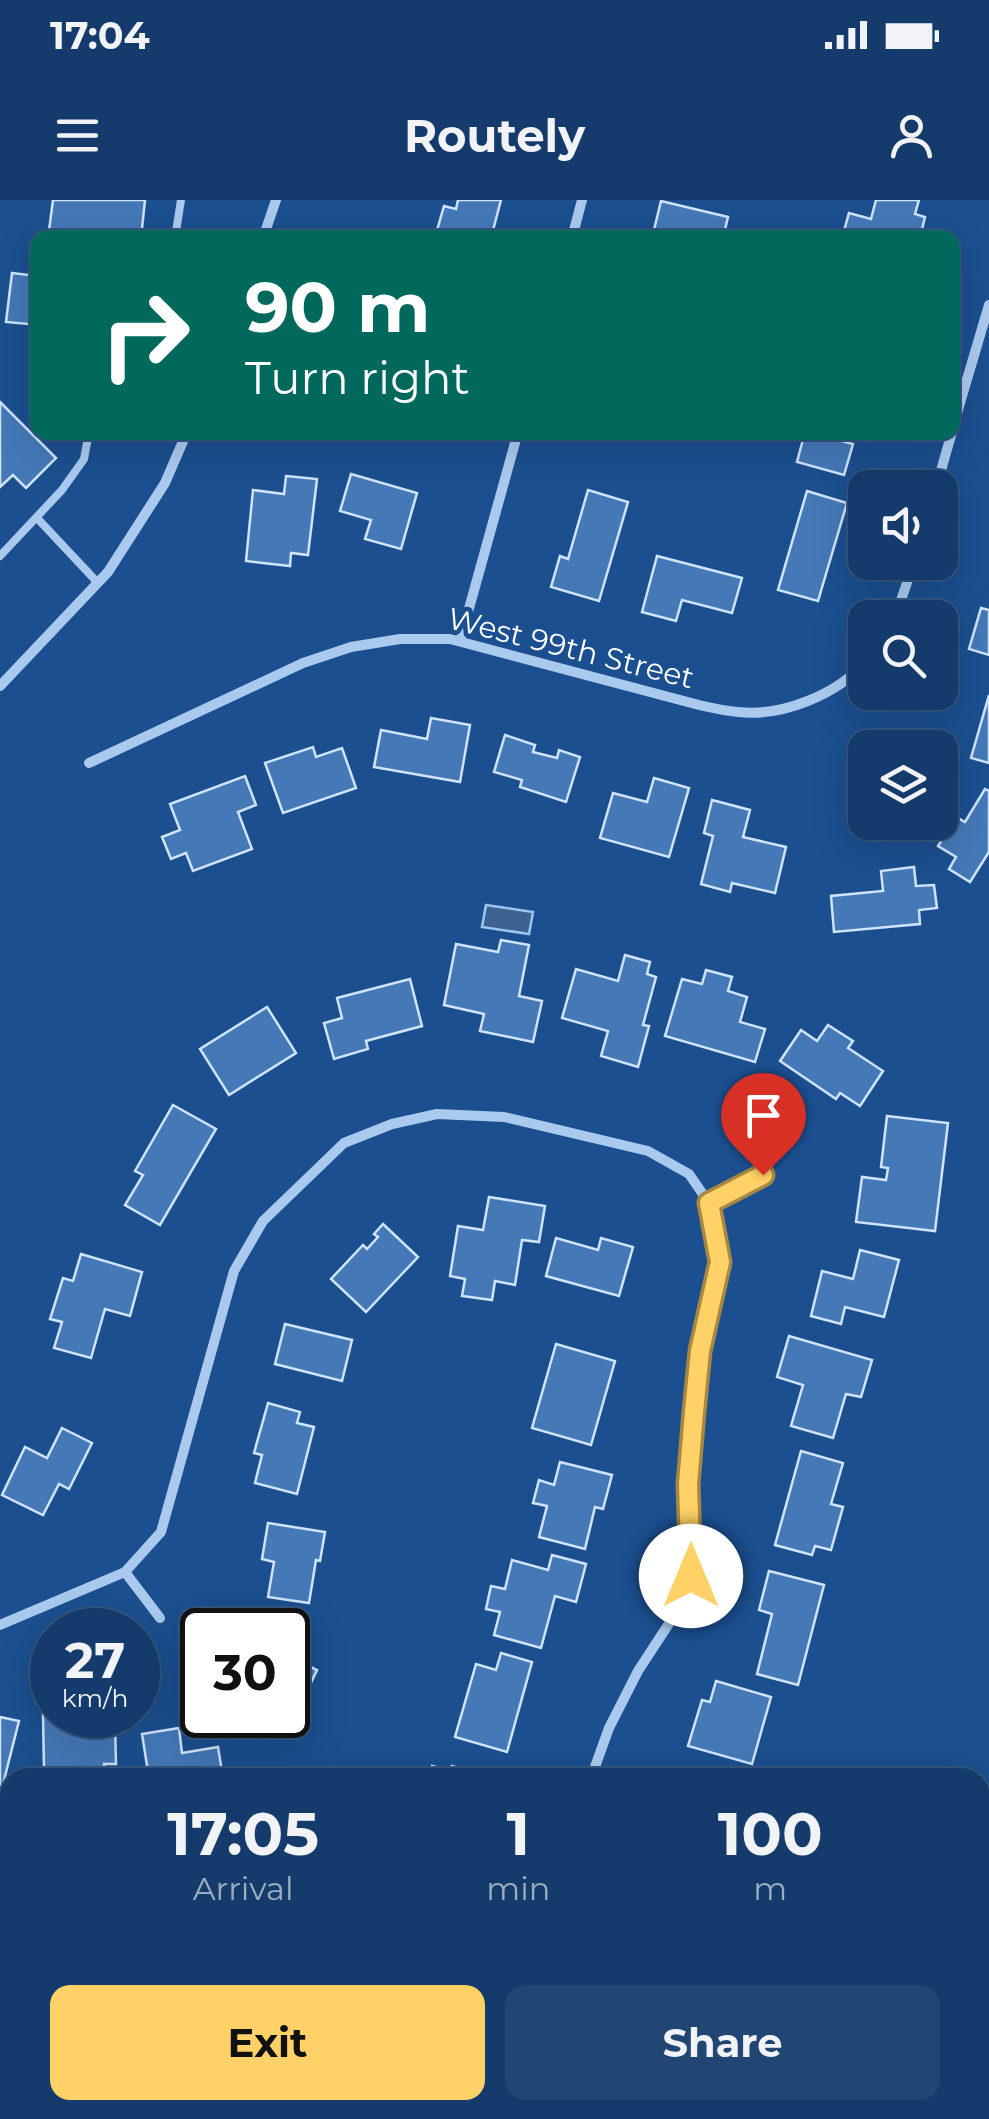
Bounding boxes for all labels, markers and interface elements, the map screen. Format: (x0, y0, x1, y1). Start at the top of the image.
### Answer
text: 17:04 (50, 12, 150, 59)
icon: menu (50, 108, 105, 163)
text: Routely (404, 108, 585, 163)
icon: person (884, 108, 939, 163)
text: 90 m (245, 264, 430, 350)
icon: right (80, 270, 210, 400)
text: Turn right (245, 350, 470, 405)
map controls (848, 470, 958, 840)
button: sound (848, 470, 958, 580)
street label: West 99th Street (444, 600, 698, 696)
button: search (848, 600, 958, 710)
button: layers (848, 730, 958, 840)
pin (721, 1073, 806, 1176)
icon: arrive (736, 1088, 791, 1143)
position arrow (639, 1524, 743, 1628)
speed limit sign: 30 (180, 1608, 310, 1738)
text: 27 (65, 1630, 125, 1691)
text: km/h (62, 1683, 128, 1713)
text: 17:05 (167, 1797, 319, 1870)
text: 1 (507, 1797, 530, 1870)
text: 100 (718, 1797, 823, 1870)
text: Arrival (193, 1869, 294, 1908)
text: min (486, 1869, 550, 1908)
text: m (753, 1869, 787, 1908)
button: Exit (50, 1985, 485, 2100)
button: Share (505, 1985, 940, 2100)

